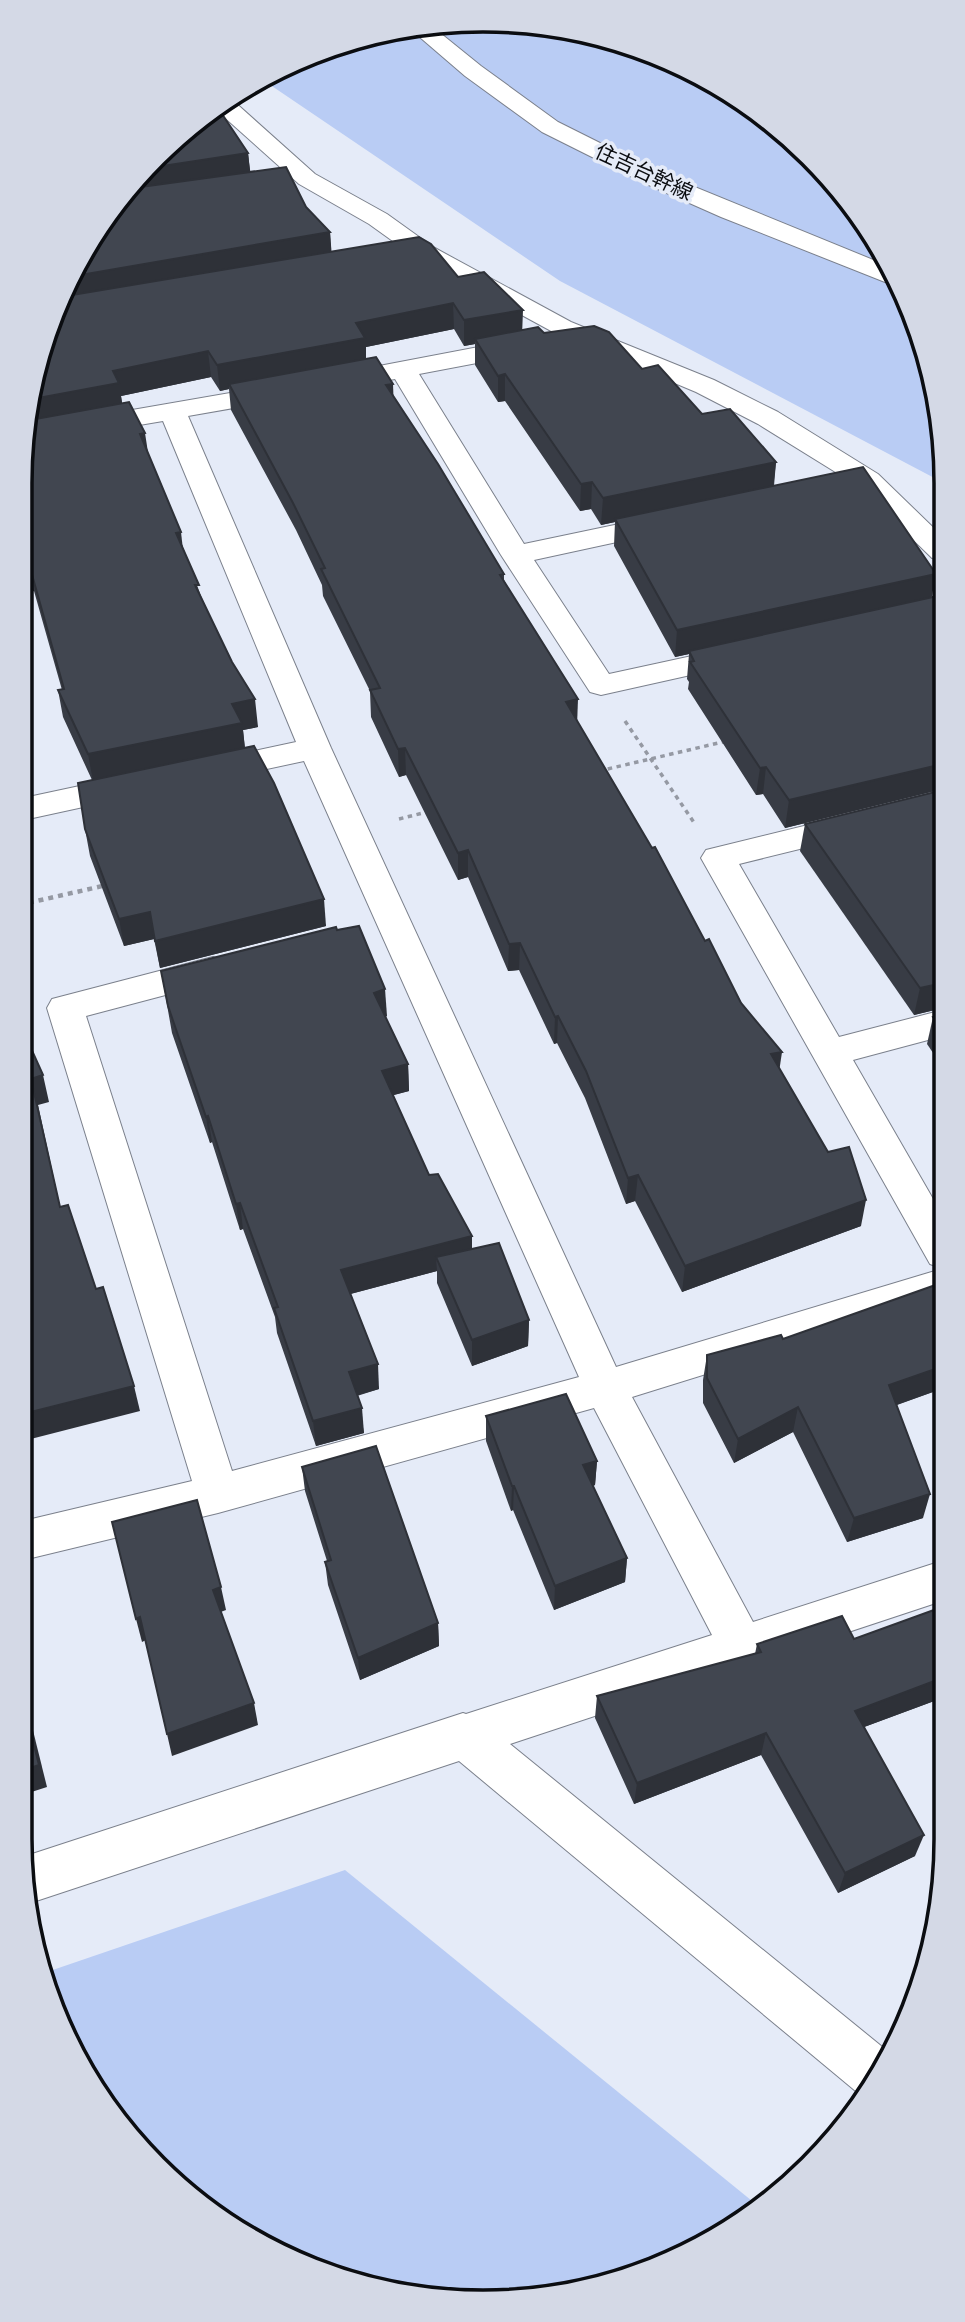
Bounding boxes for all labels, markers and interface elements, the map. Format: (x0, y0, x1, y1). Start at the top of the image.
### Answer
street label: 住吉台幹線 (591, 138, 697, 205)

